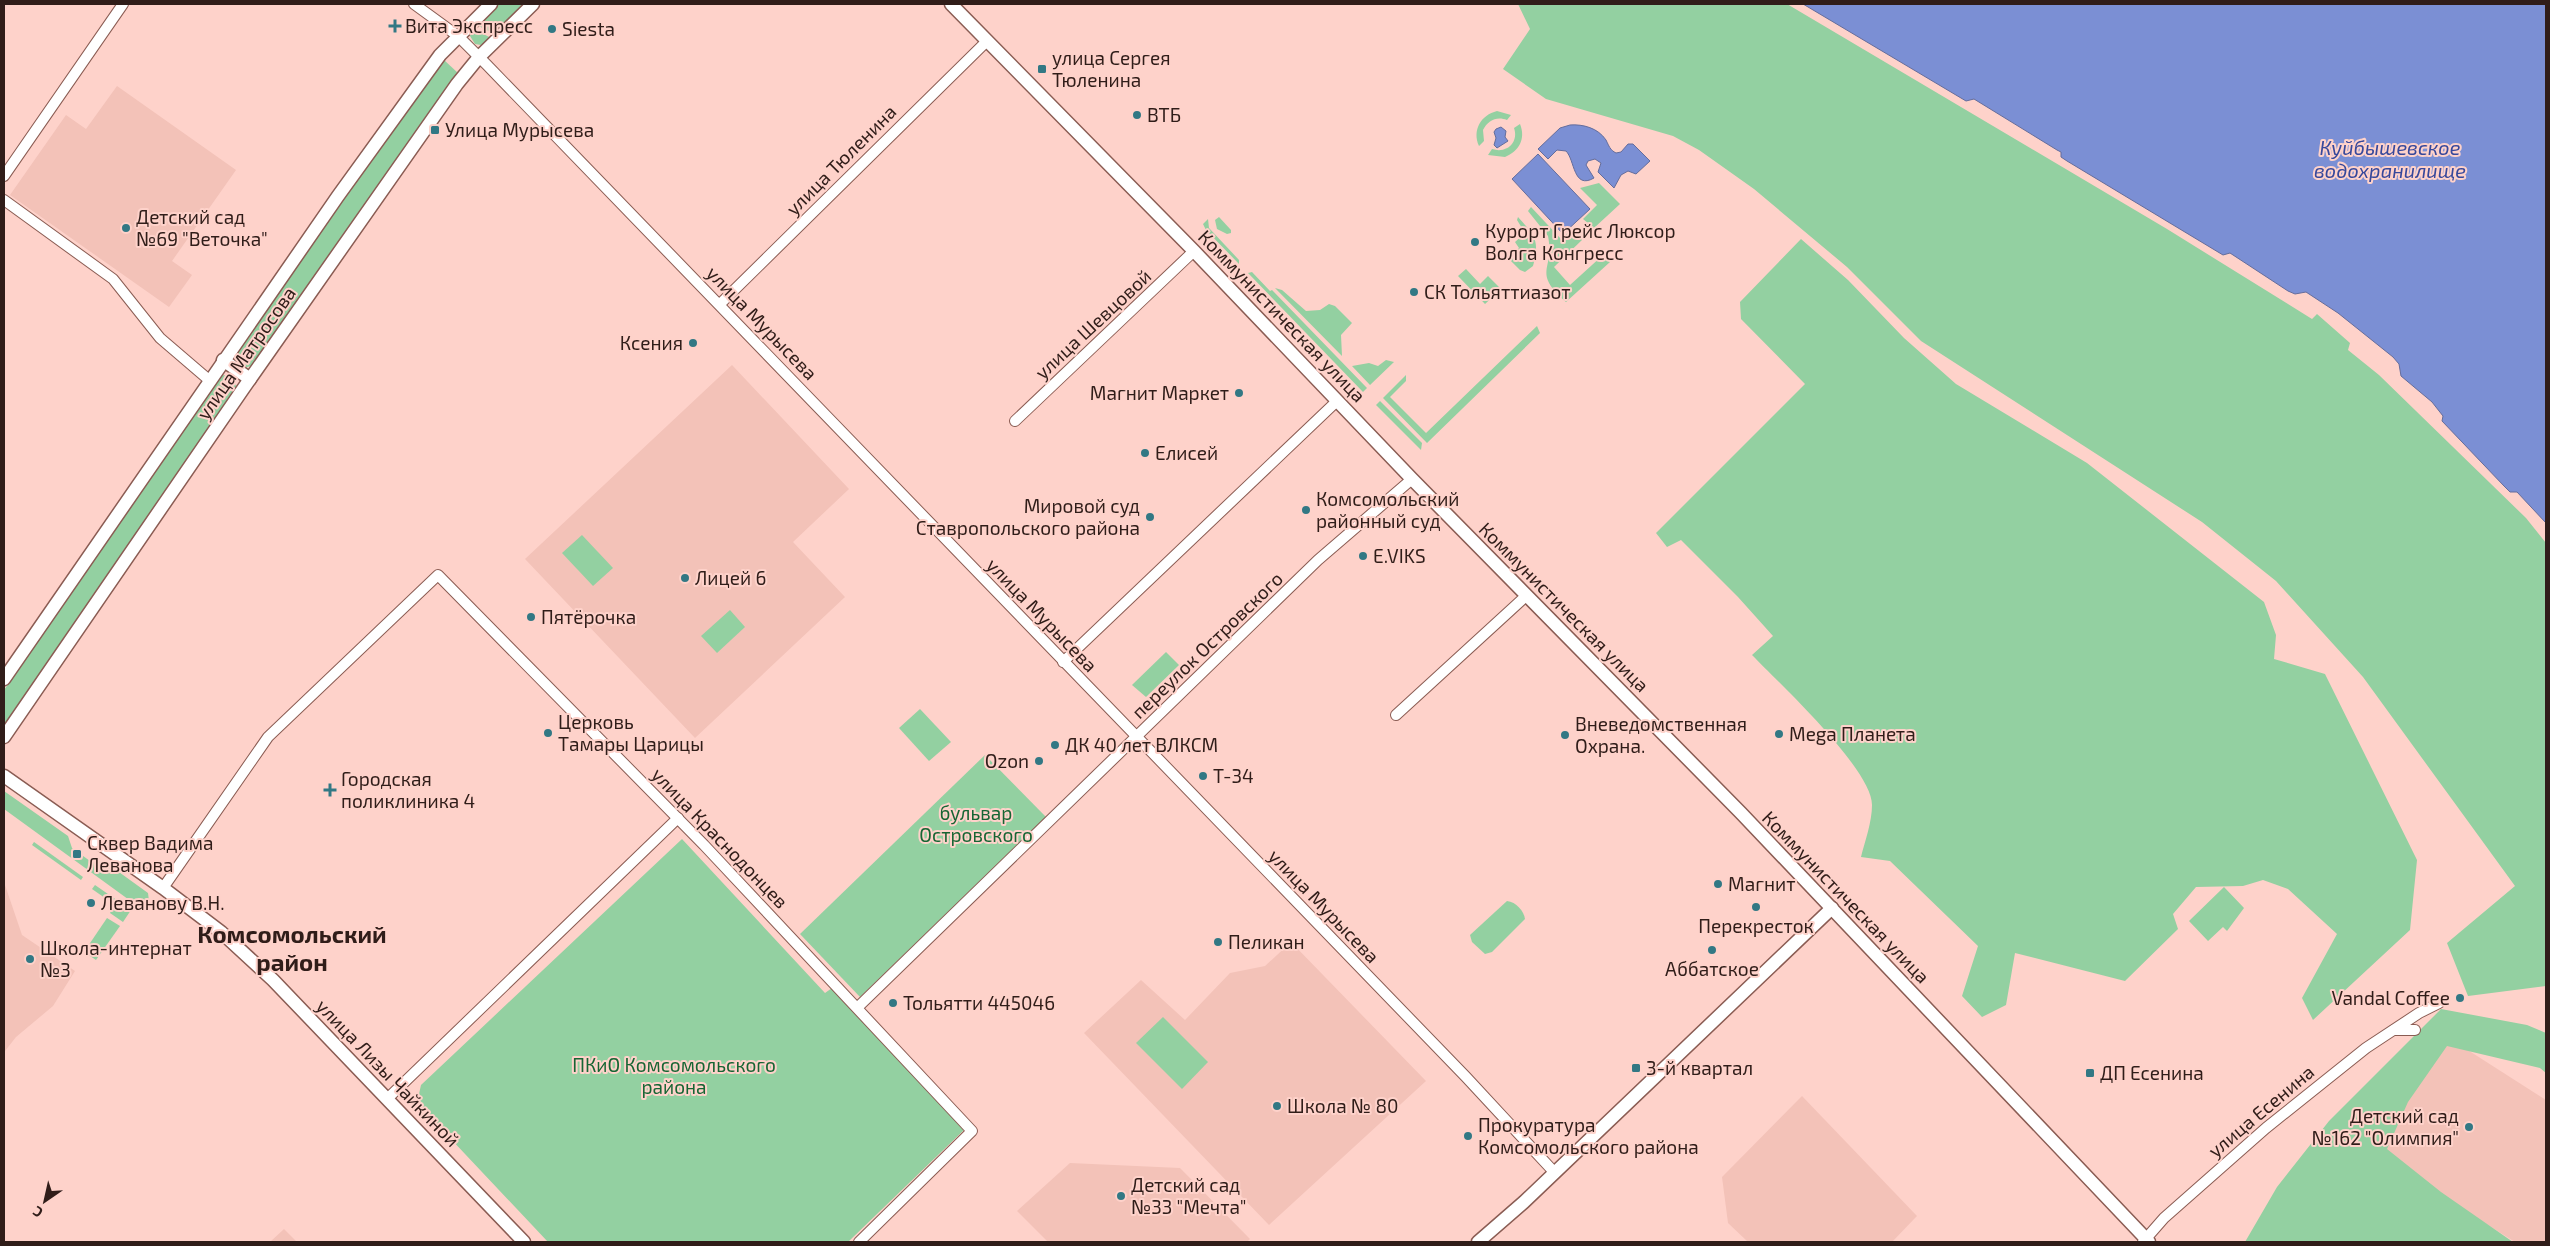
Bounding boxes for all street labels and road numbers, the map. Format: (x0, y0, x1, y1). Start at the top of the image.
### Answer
street label: улица Тюленина (781, 100, 901, 220)
street label: Коммунистическая улица (1193, 225, 1371, 407)
street label: улица Мурысева (702, 261, 822, 385)
street label: улица Шевцовой (1030, 264, 1156, 384)
street label: улица Матросова (191, 282, 301, 424)
street label: Коммунистическая улица (1474, 517, 1654, 697)
street label: улица Мурысева (982, 553, 1102, 677)
street label: переулок Островского (1126, 566, 1288, 724)
street label: улица Краснодонцев (647, 763, 793, 913)
street label: Коммунистическая улица (1757, 806, 1935, 988)
street label: улица Мурысева (1264, 844, 1384, 968)
street label: улица Лизы Чайкиной (311, 994, 465, 1152)
street label: улица Есенина (2203, 1060, 2319, 1162)

